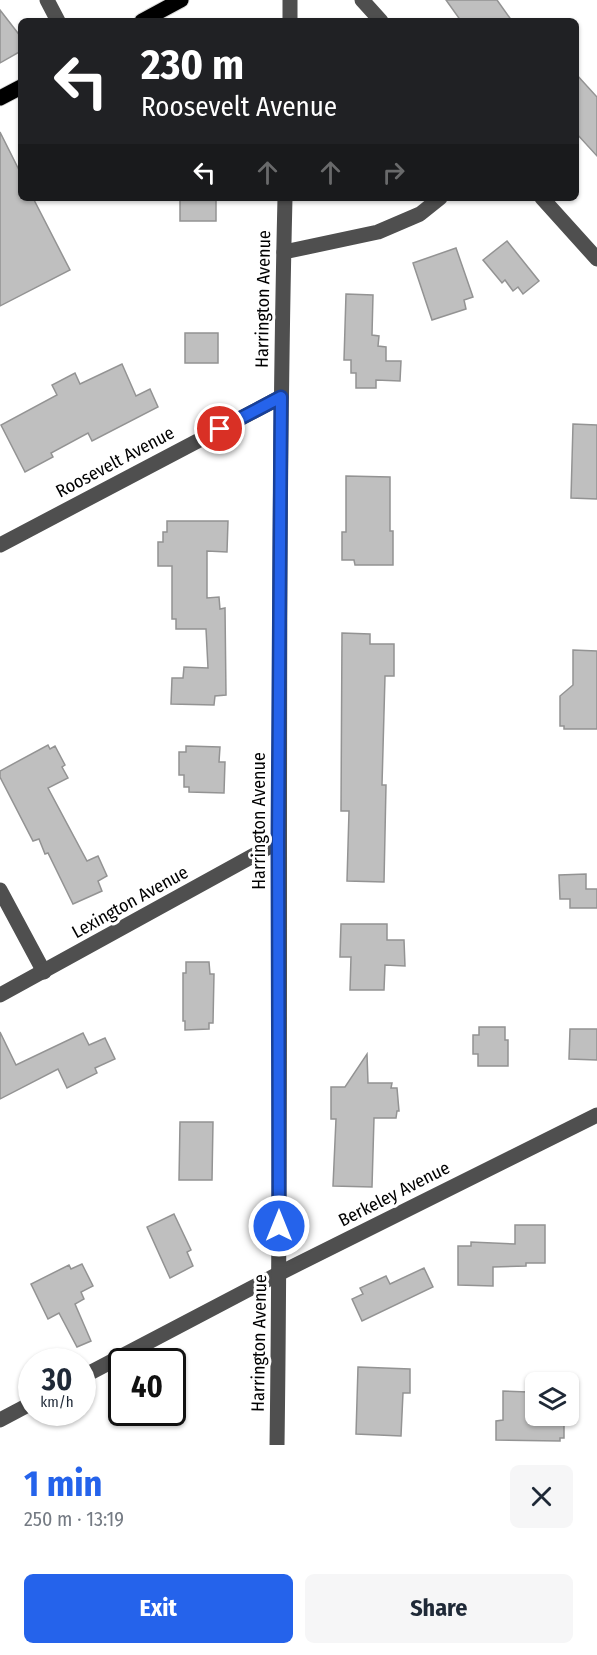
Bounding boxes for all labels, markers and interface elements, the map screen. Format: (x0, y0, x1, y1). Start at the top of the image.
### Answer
text: 230 m (141, 40, 244, 90)
icon: left (42, 42, 120, 120)
text: Roosevelt Avenue (141, 91, 337, 123)
icon: left (188, 156, 221, 189)
icon: ahead (251, 156, 284, 189)
icon: ahead (314, 156, 347, 189)
icon: right (377, 156, 410, 189)
street label: Harrington Avenue (251, 230, 275, 368)
pin (194, 403, 245, 454)
icon: arrive (203, 412, 236, 445)
street label: Roosevelt Avenue (52, 422, 178, 502)
street label: Harrington Avenue (248, 752, 270, 890)
street label: Lexington Avenue (68, 861, 192, 943)
street label: Berkeley Avenue (335, 1156, 453, 1231)
position arrow (247, 1194, 311, 1258)
street label: Harrington Avenue (247, 1274, 271, 1412)
speed limit sign: 40 (108, 1348, 186, 1426)
text: 30 (42, 1362, 72, 1398)
map controls (525, 1372, 579, 1426)
button: layers (525, 1372, 579, 1426)
text: km/h (40, 1393, 74, 1411)
text: 1 min (24, 1462, 102, 1506)
button: close (510, 1465, 573, 1528)
text: 250 m · 13:19 (24, 1507, 124, 1531)
button: Exit (24, 1574, 293, 1643)
button: Share (305, 1574, 573, 1643)

